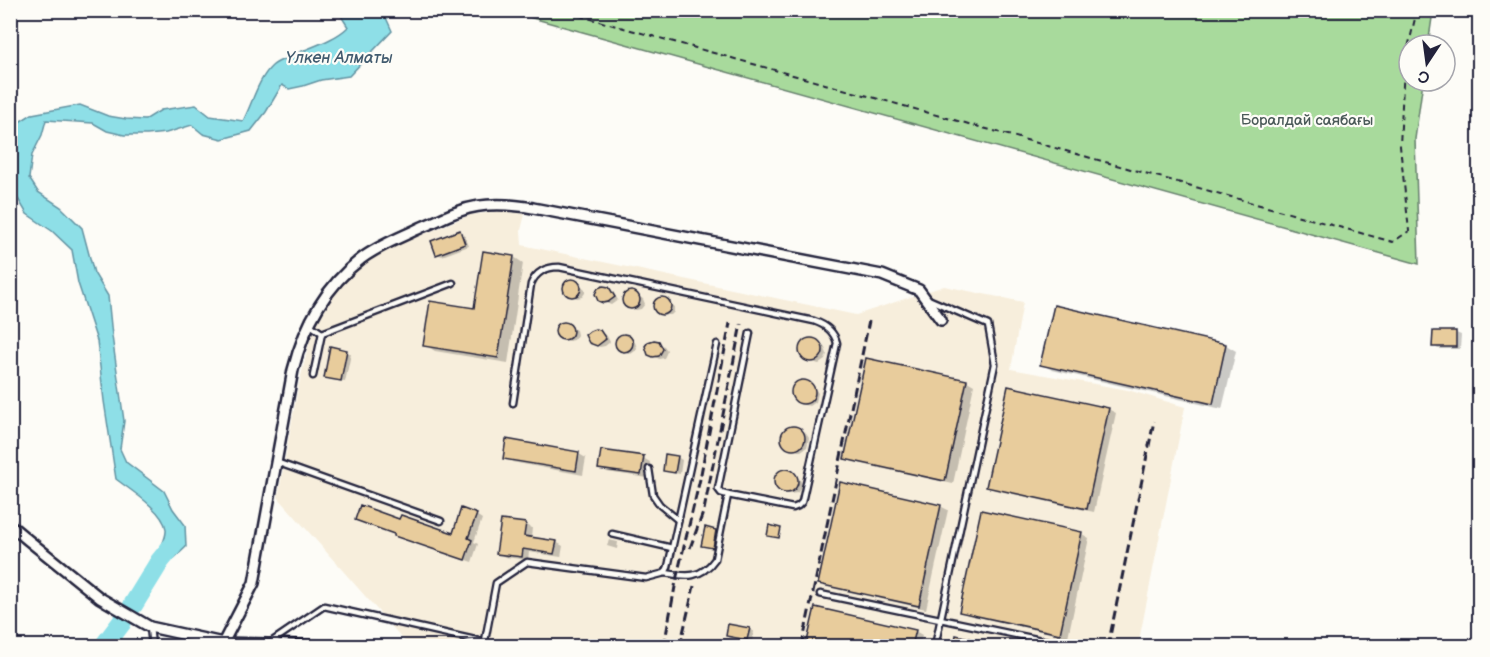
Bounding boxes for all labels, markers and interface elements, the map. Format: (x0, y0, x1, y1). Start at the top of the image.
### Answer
north arrow (1397, 33, 1457, 93)
water label: Үлкен Алматы (286, 49, 393, 68)
text: С (1416, 66, 1432, 87)
park label: Боралдай саябағы (1241, 111, 1373, 130)

